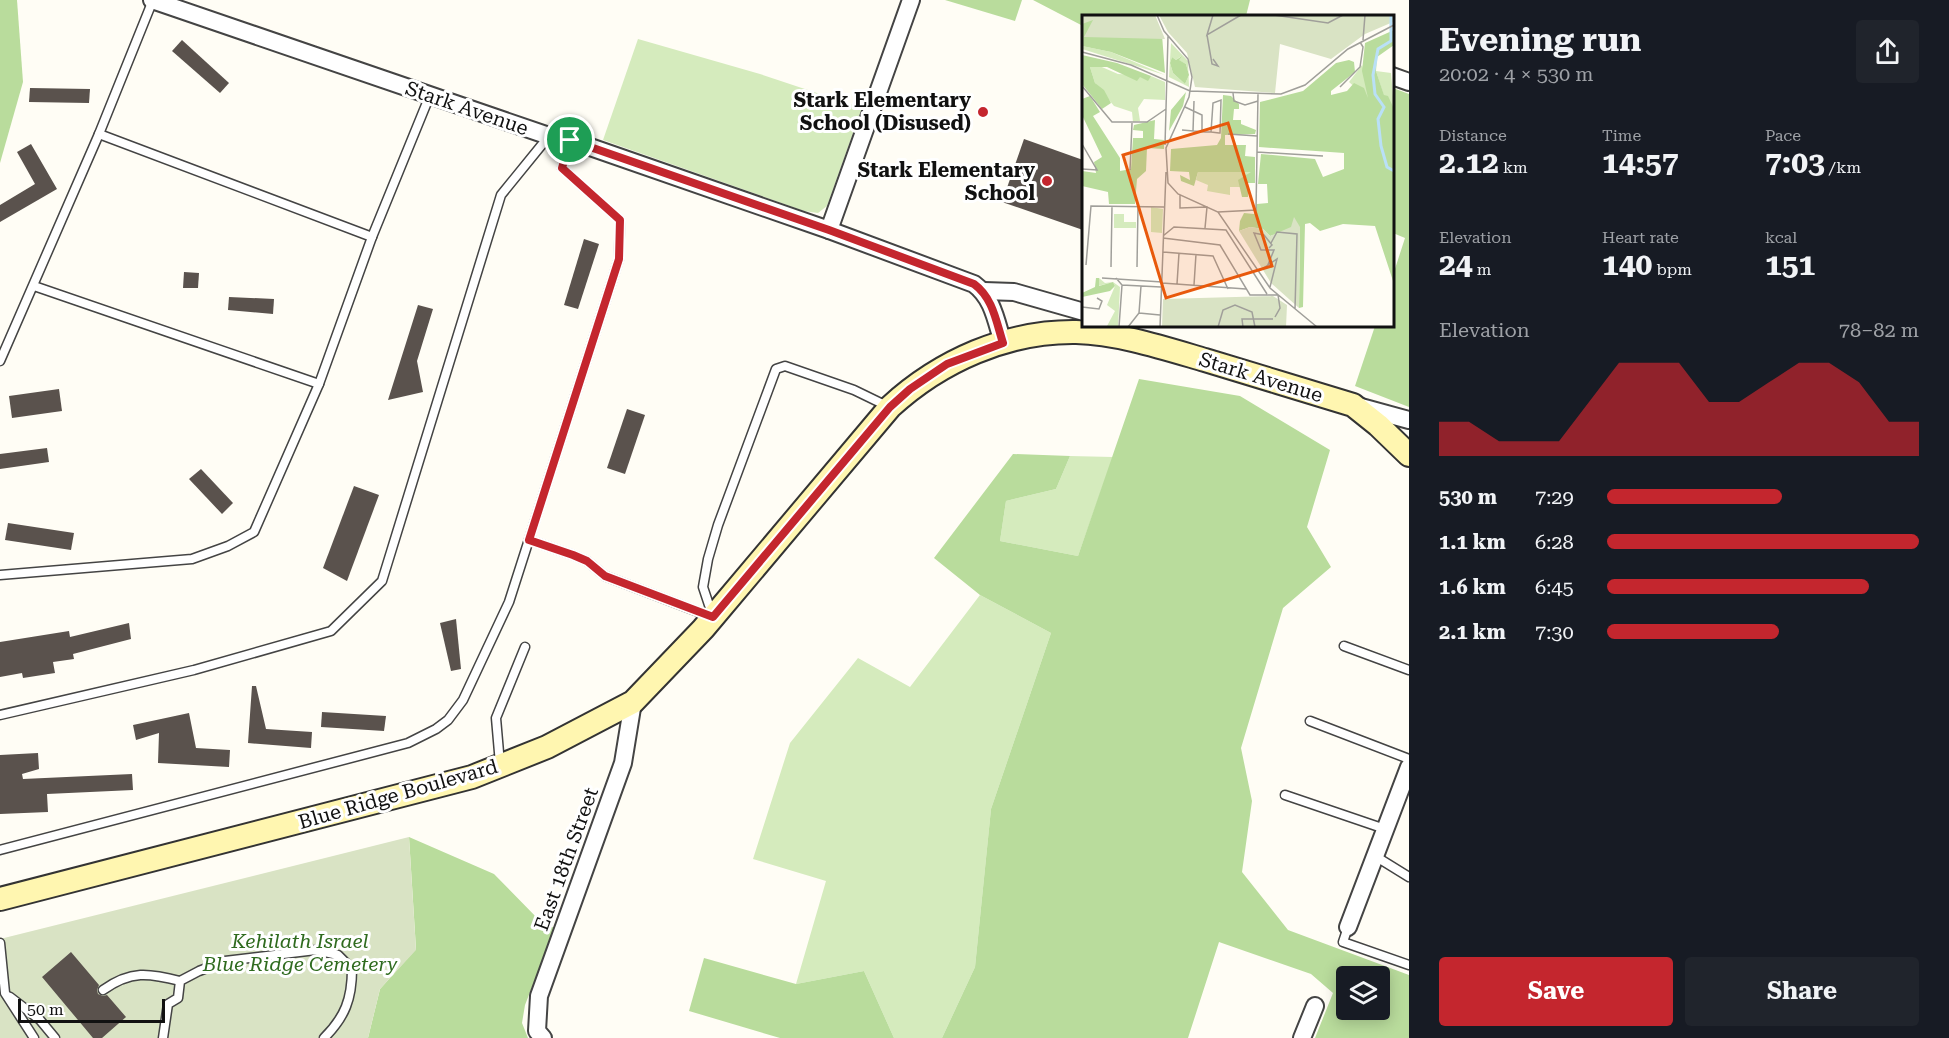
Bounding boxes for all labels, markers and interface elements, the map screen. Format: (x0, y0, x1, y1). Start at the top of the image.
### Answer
inset map (1082, 15, 1394, 327)
text: Evening run (1439, 20, 1641, 59)
button: share (1856, 20, 1919, 83)
text: 20:02 · 4 × 530 m (1439, 62, 1594, 86)
street label: Stark Avenue (402, 76, 532, 140)
place label: Stark Elementary School (Disused) (794, 88, 971, 135)
marker: Stark Elementary School (Disused) (976, 105, 990, 119)
pin (544, 114, 595, 165)
icon: arrive (553, 123, 586, 156)
text: Distance (1439, 126, 1507, 145)
text: Time (1602, 126, 1641, 145)
text: Pace (1765, 126, 1801, 145)
text: 2.12 (1439, 145, 1499, 180)
text: 14:57 (1602, 145, 1679, 180)
text: 7:03 (1765, 145, 1825, 180)
place label: Stark Elementary School (858, 158, 1035, 205)
text: km (1499, 158, 1528, 177)
text: /km (1825, 158, 1861, 177)
marker: Stark Elementary School (1040, 174, 1054, 188)
text: Elevation (1439, 228, 1512, 247)
text: Heart rate (1602, 228, 1679, 247)
text: kcal (1765, 228, 1797, 247)
text: 24 (1439, 247, 1473, 282)
text: 140 (1602, 247, 1652, 282)
text: 151 (1765, 247, 1815, 282)
text: m (1473, 260, 1491, 279)
text: bpm (1652, 260, 1692, 279)
text: Elevation (1439, 318, 1530, 342)
text: 78–82 m (1839, 318, 1919, 342)
street label: Stark Avenue (1196, 347, 1326, 407)
text: 530 m (1439, 485, 1497, 509)
text: 7:29 (1535, 485, 1574, 509)
text: 1.1 km (1439, 530, 1506, 554)
text: 6:28 (1535, 530, 1574, 554)
text: 1.6 km (1439, 575, 1506, 599)
text: 6:45 (1535, 575, 1574, 599)
text: 2.1 km (1439, 620, 1506, 644)
text: 7:30 (1535, 620, 1574, 644)
street label: Blue Ridge Boulevard (296, 754, 501, 834)
street label: East 18th Street (529, 783, 603, 934)
park label: Kehilath Israel Blue Ridge Cemetery (202, 929, 398, 976)
button: Save (1439, 957, 1673, 1026)
button: Share (1685, 957, 1919, 1026)
map controls (1336, 966, 1390, 1020)
button: layers (1336, 966, 1390, 1020)
scale bar (18, 996, 165, 1024)
text: 50 m (27, 1000, 64, 1019)

